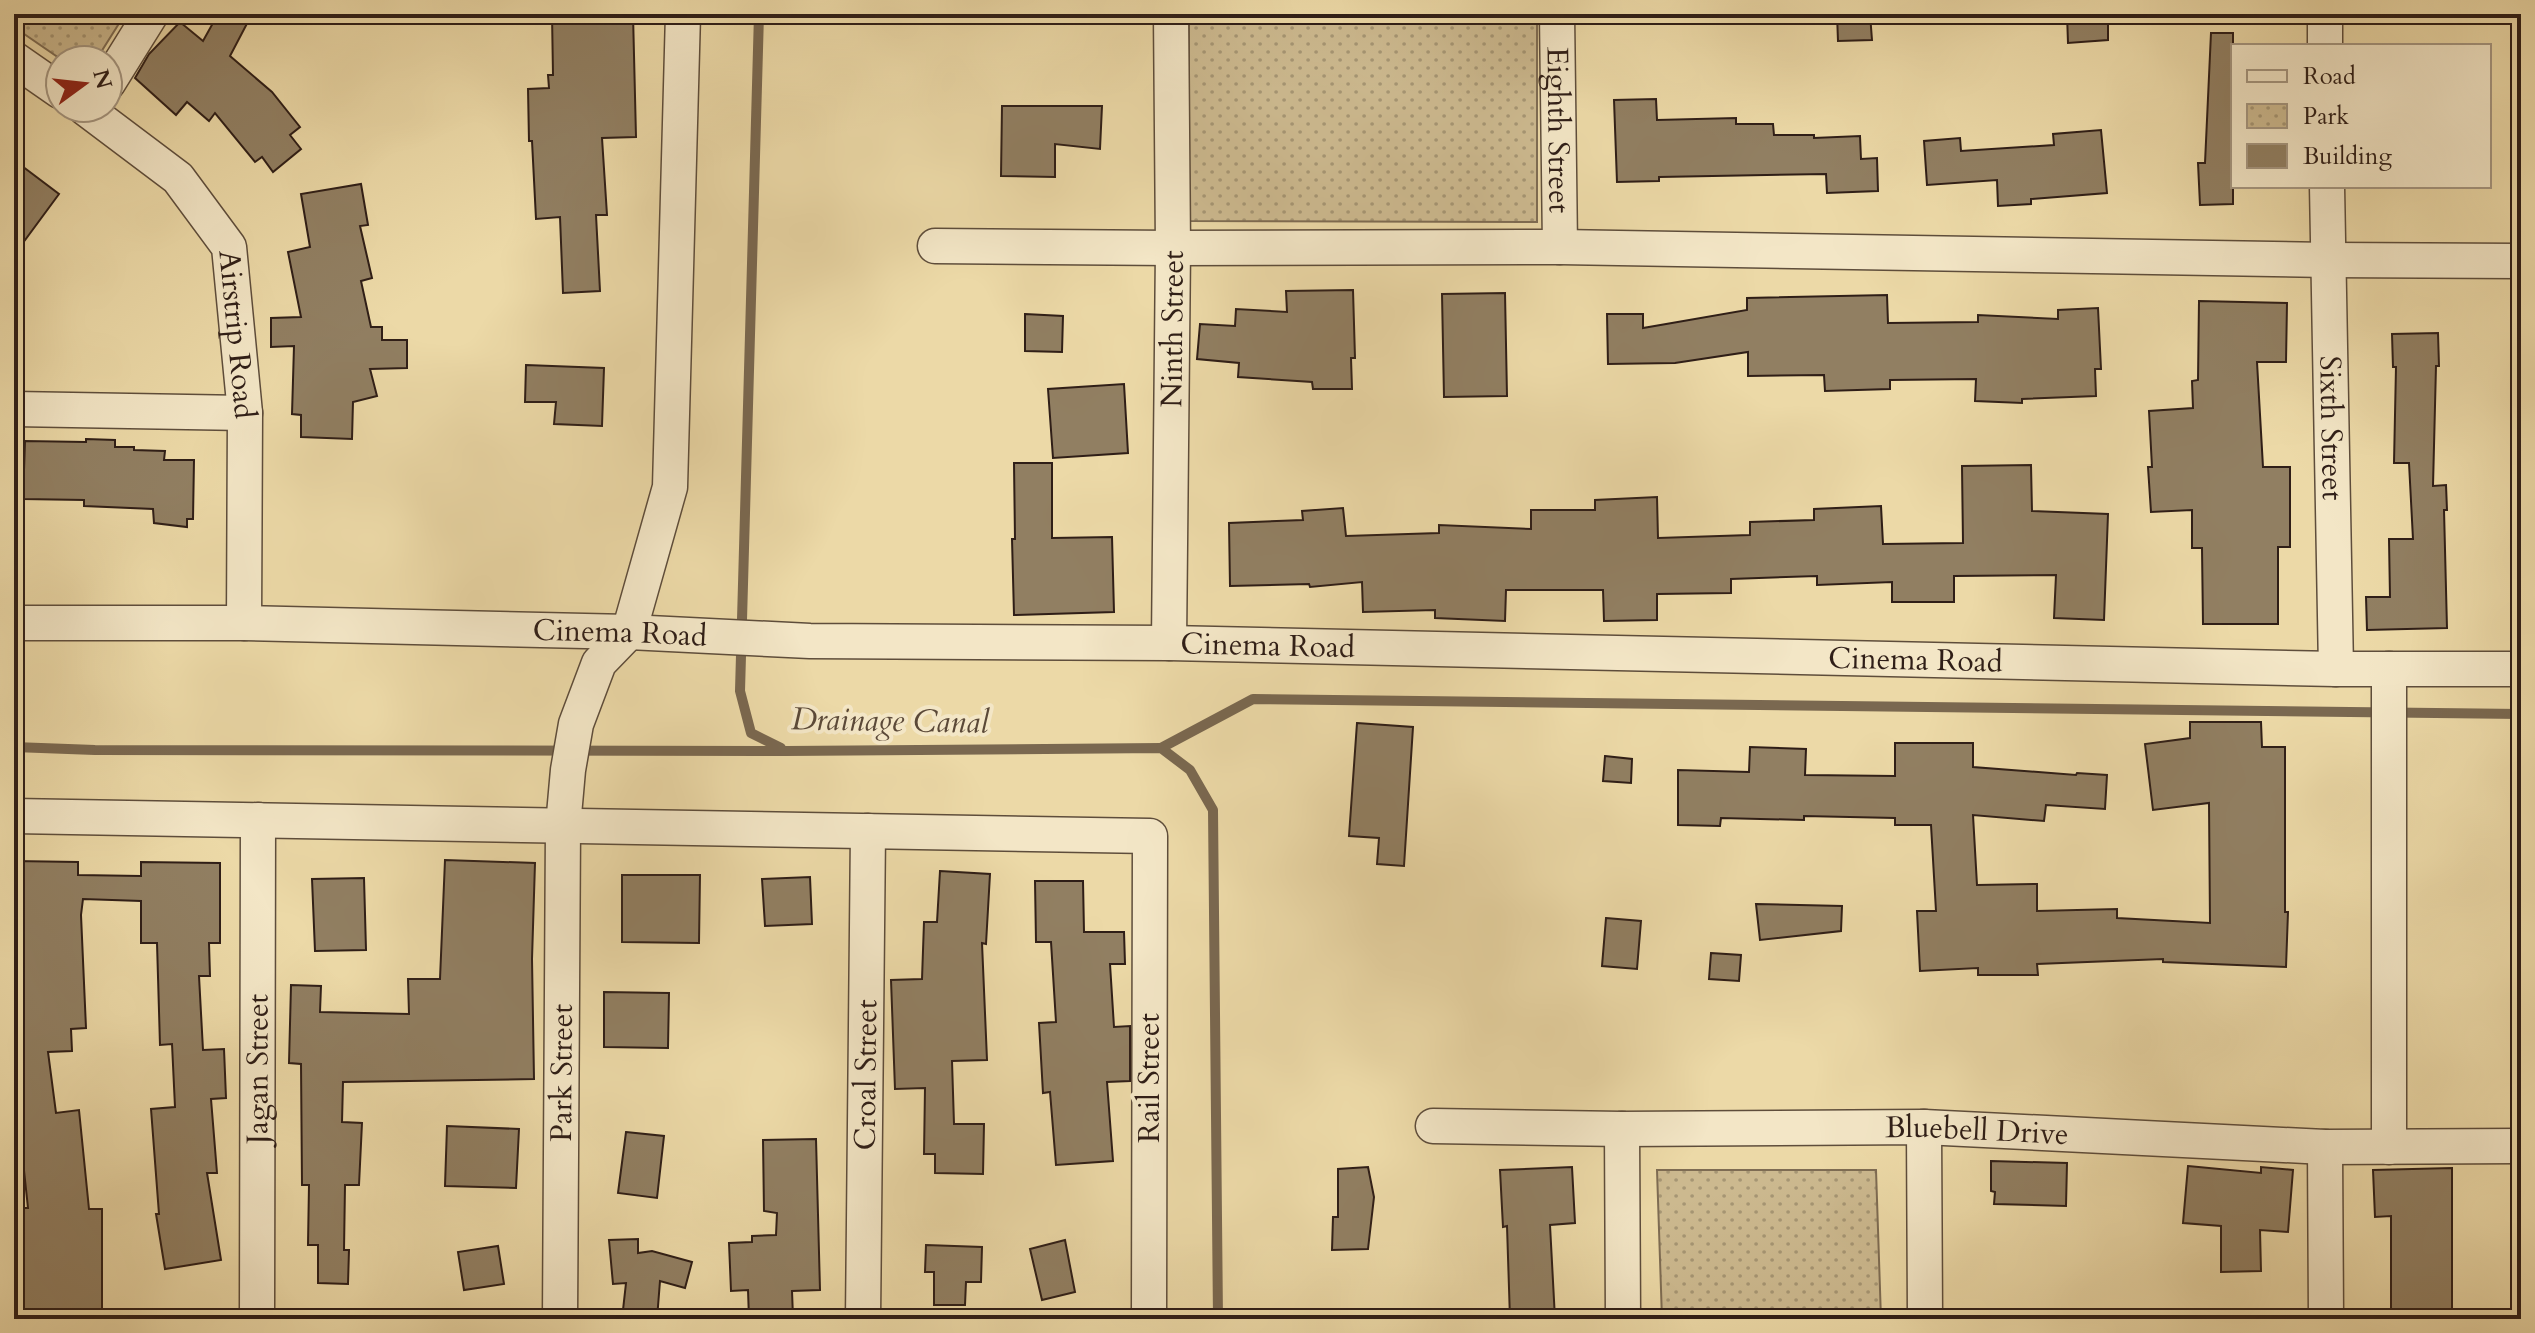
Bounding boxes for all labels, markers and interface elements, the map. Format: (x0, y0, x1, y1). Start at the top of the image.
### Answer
north arrow (44, 44, 124, 124)
legend (2231, 44, 2491, 188)
street label: Eighth Street (1537, 46, 1580, 214)
text: Road (2303, 60, 2356, 93)
text: N (85, 66, 119, 92)
text: Park (2303, 100, 2349, 133)
text: Building (2303, 140, 2393, 173)
street label: Airstrip Road (209, 248, 266, 421)
street label: Ninth Street (1151, 250, 1193, 408)
street label: Sixth Street (2310, 355, 2353, 501)
street label: Cinema Road (532, 609, 708, 656)
street label: Cinema Road (1180, 623, 1355, 668)
street label: Cinema Road (1828, 637, 2003, 682)
water label: Drainage Canal (791, 697, 991, 745)
street label: Jagan Street (237, 993, 278, 1148)
street label: Croal Street (844, 999, 887, 1151)
street label: Park Street (541, 1003, 582, 1142)
street label: Rail Street (1129, 1012, 1170, 1143)
street label: Bluebell Drive (1885, 1106, 2070, 1155)

